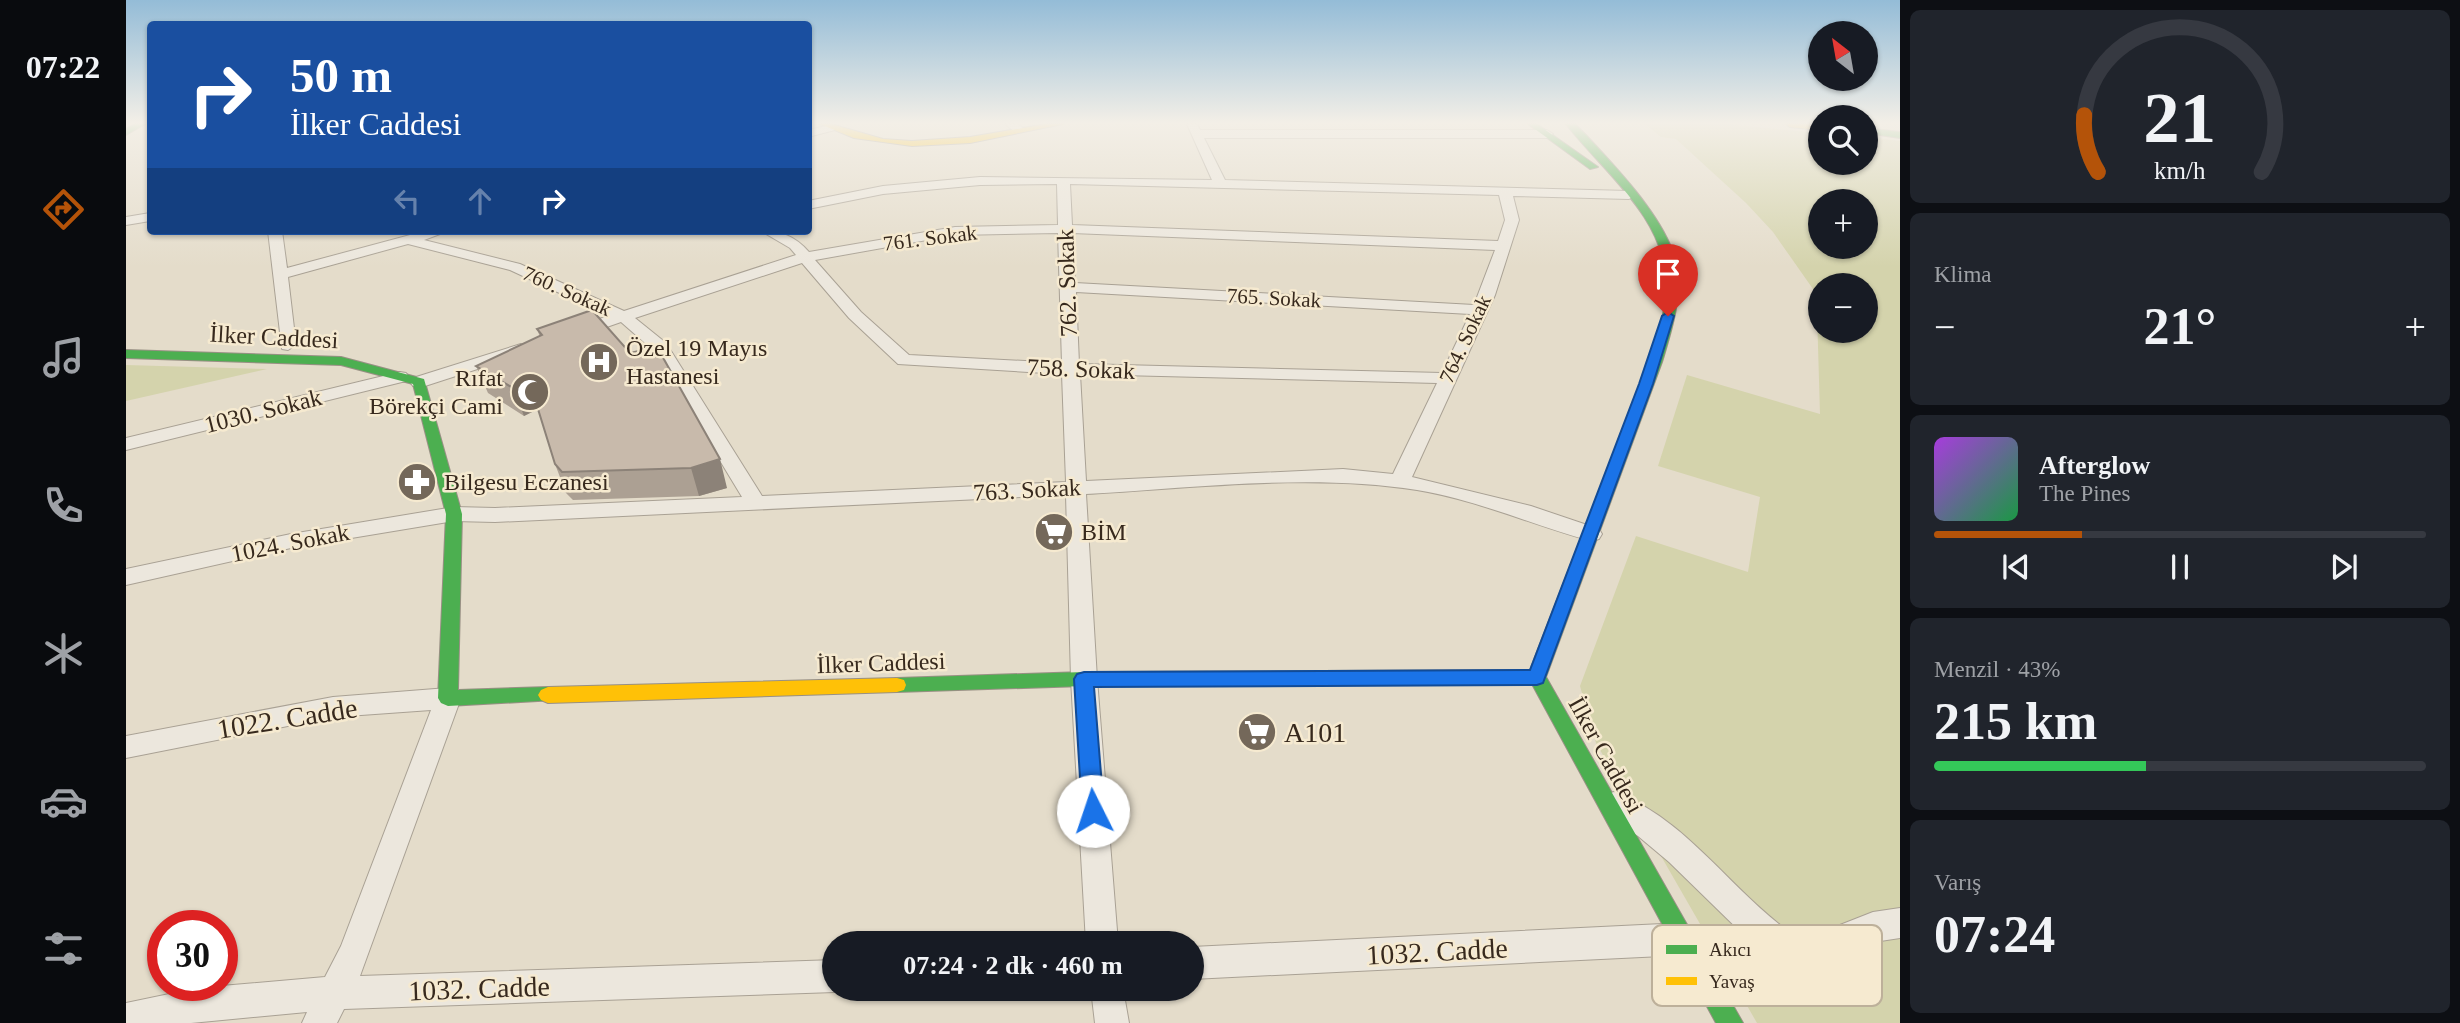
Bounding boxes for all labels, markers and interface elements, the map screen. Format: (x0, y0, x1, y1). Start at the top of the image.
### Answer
north arrow (1808, 21, 1878, 91)
map controls (1808, 21, 1878, 343)
text: 50 m (290, 48, 392, 103)
text: 07:22 (26, 49, 100, 85)
icon: right (175, 49, 266, 140)
text: 21 (2144, 78, 2216, 159)
button: search (1808, 105, 1878, 175)
text: İlker Caddesi (290, 106, 462, 142)
text: km/h (2154, 157, 2206, 184)
icon: left (388, 182, 426, 220)
icon: ahead (461, 182, 499, 220)
icon: right (534, 182, 572, 220)
icon: directions (39, 185, 88, 234)
button: + (1808, 189, 1878, 259)
street label: 761. Sokak (882, 220, 979, 256)
street label: 762. Sokak (1052, 229, 1082, 337)
pin (1638, 244, 1698, 316)
icon: arrive (1649, 255, 1687, 293)
street label: 760. Sokak (519, 261, 616, 321)
text: Klima (1934, 262, 1992, 287)
button: − (1808, 273, 1878, 343)
street label: 765. Sokak (1226, 284, 1322, 312)
street label: 764. Sokak (1434, 291, 1496, 387)
text: 21° (2144, 298, 2216, 355)
text: − (1934, 306, 1955, 348)
text: + (2405, 306, 2426, 348)
street label: İlker Caddesi (209, 321, 339, 353)
icon: music (39, 333, 88, 382)
place label: Özel 19 Mayıs Hastanesi (626, 335, 767, 389)
hospital icon: Özel 19 Mayıs Hastanesi (578, 341, 620, 383)
street label: 758. Sokak (1027, 354, 1135, 384)
place label: Rıfat Börekçi Cami (369, 365, 503, 419)
mosque icon: Rıfat Börekçi Cami (509, 371, 551, 413)
street label: 1030. Sokak (202, 384, 324, 438)
text: Afterglow (2039, 451, 2150, 480)
pharmacy icon: Bilgesu Eczanesi (396, 461, 438, 503)
place label: Bilgesu Eczanesi (444, 469, 609, 495)
street label: 763. Sokak (972, 474, 1082, 506)
icon: phone (39, 481, 88, 530)
text: The Pines (2039, 481, 2130, 506)
supermarket icon: BİM (1033, 511, 1075, 553)
street label: 1024. Sokak (229, 519, 351, 567)
place label: BİM (1081, 519, 1126, 545)
icon: previous (1997, 548, 2035, 586)
icon: pause (2161, 548, 2199, 586)
icon: next (2325, 548, 2363, 586)
icon: climate (39, 629, 88, 678)
street label: İlker Caddesi (816, 648, 946, 678)
text: Menzil · 43% (1934, 657, 2060, 682)
street label: 1022. Cadde (215, 692, 359, 745)
street label: İlker Caddesi (1563, 692, 1649, 818)
text: 215 km (1934, 693, 2097, 750)
supermarket icon: A101 (1236, 711, 1278, 753)
place label: A101 (1284, 717, 1346, 748)
position arrow (1056, 774, 1130, 848)
icon: car (39, 777, 88, 826)
text: Varış (1934, 870, 1981, 895)
text: 07:24 (1934, 906, 2055, 963)
speed limit sign: 30 (147, 910, 238, 1001)
icon: filters (39, 924, 88, 973)
legend (1652, 925, 1882, 1006)
street label: 1032. Cadde (1366, 932, 1509, 971)
text: Akıcı (1709, 939, 1751, 960)
text: 07:24 · 2 dk · 460 m (903, 951, 1123, 980)
street label: 1032. Cadde (408, 971, 550, 1006)
text: Yavaş (1709, 971, 1755, 992)

